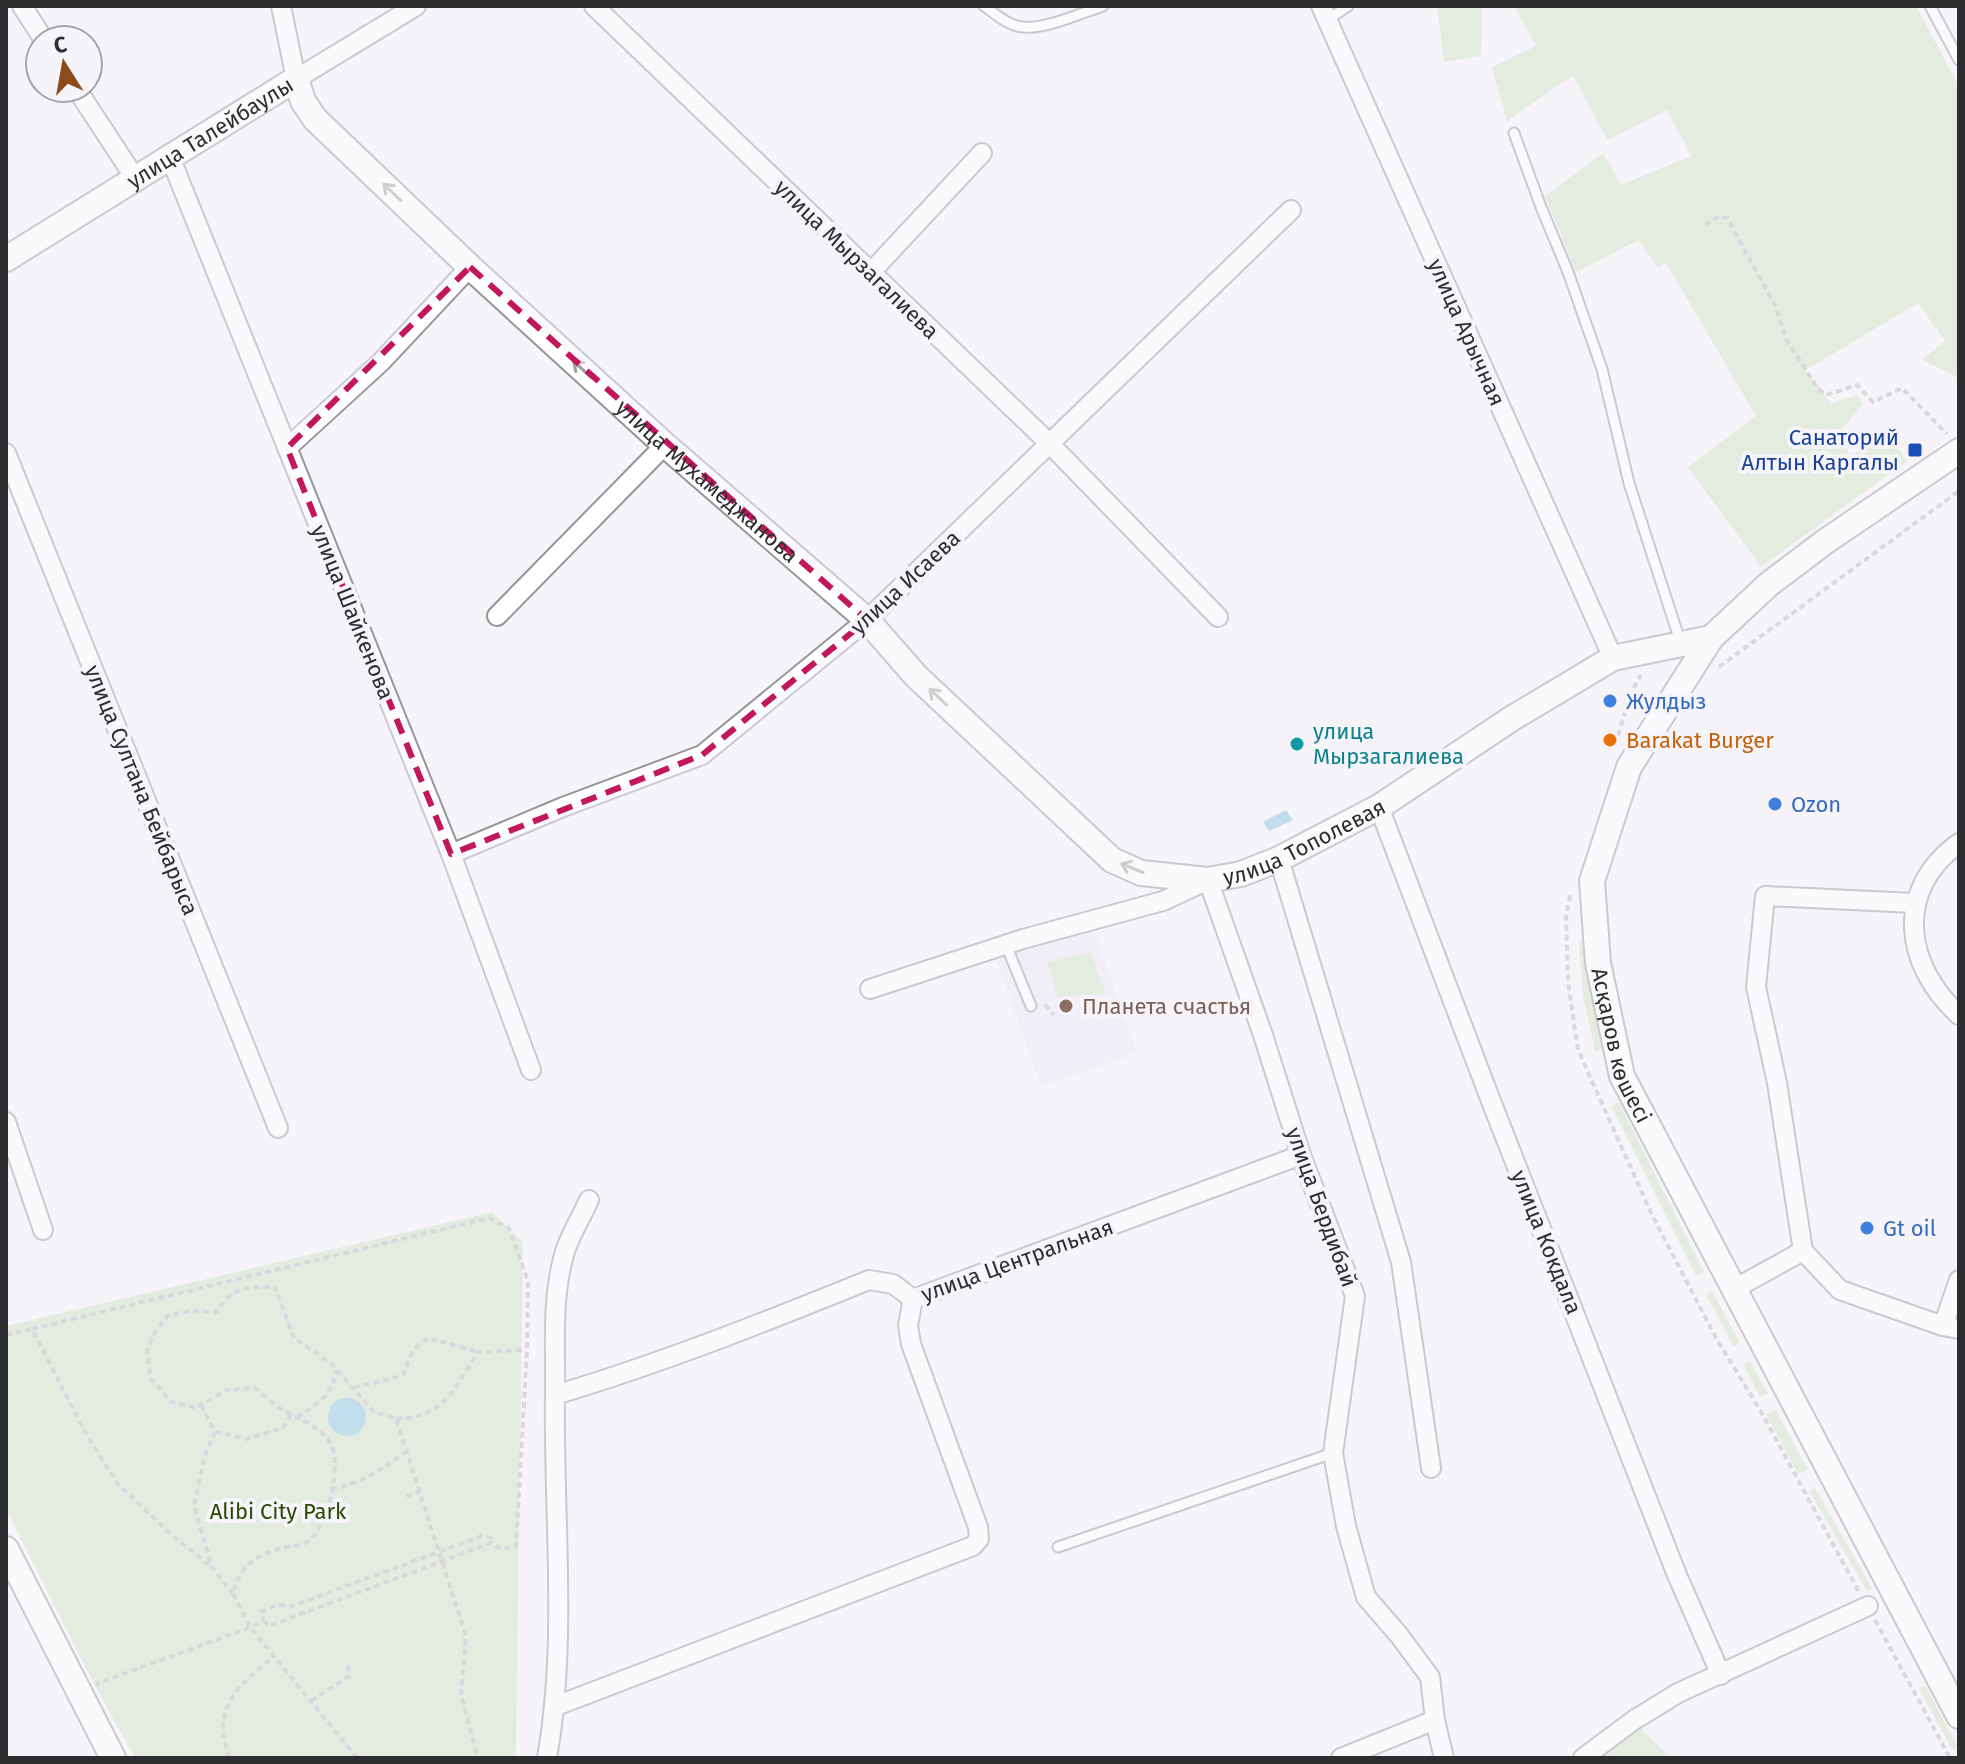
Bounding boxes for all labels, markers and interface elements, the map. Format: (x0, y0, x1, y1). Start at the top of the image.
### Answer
north arrow (24, 24, 104, 104)
text: С (51, 30, 69, 59)
street label: улица Талейбаулы (122, 71, 298, 195)
street label: улица Мырзагалиева (769, 174, 945, 345)
one-way arrow (383, 183, 402, 202)
street label: улица Арычная (1422, 254, 1511, 410)
one-way arrow (572, 360, 592, 379)
street label: улица Мухамеджанова (610, 394, 804, 569)
place label: Санаторий Алтын Каргалы (1742, 424, 1899, 476)
marker: Санаторий Алтын Каргалы (1906, 441, 1924, 459)
street label: улица Шайкенова (305, 521, 400, 703)
street label: улица Исаева (845, 525, 966, 640)
street label: улица Султана Бейбарыса (79, 661, 204, 919)
one-way arrow (928, 688, 948, 706)
place label: Жулдыз (1626, 688, 1707, 715)
marker: Жулдыз (1601, 692, 1619, 710)
place label: улица Мырзагалиева (1313, 718, 1464, 770)
place label: Barakat Burger (1626, 727, 1774, 754)
marker: Barakat Burger (1601, 731, 1619, 749)
marker: улица Мырзагалиева (1288, 735, 1306, 753)
place label: Ozon (1791, 791, 1841, 818)
street label: улица Тополевая (1221, 793, 1390, 891)
marker: Ozon (1766, 795, 1784, 813)
one-way arrow (1120, 860, 1144, 874)
street label: Асқаров көшесі (1585, 965, 1657, 1128)
place label: Планета счастья (1082, 993, 1251, 1020)
marker: Планета счастья (1057, 997, 1075, 1015)
street label: улица Бердибай (1280, 1124, 1363, 1291)
street label: улица Кокдала (1505, 1166, 1588, 1318)
street label: улица Центральная (917, 1213, 1117, 1308)
place label: Gt oil (1883, 1215, 1936, 1242)
marker: Gt oil (1858, 1219, 1876, 1237)
park label: Alibi City Park (210, 1498, 347, 1525)

